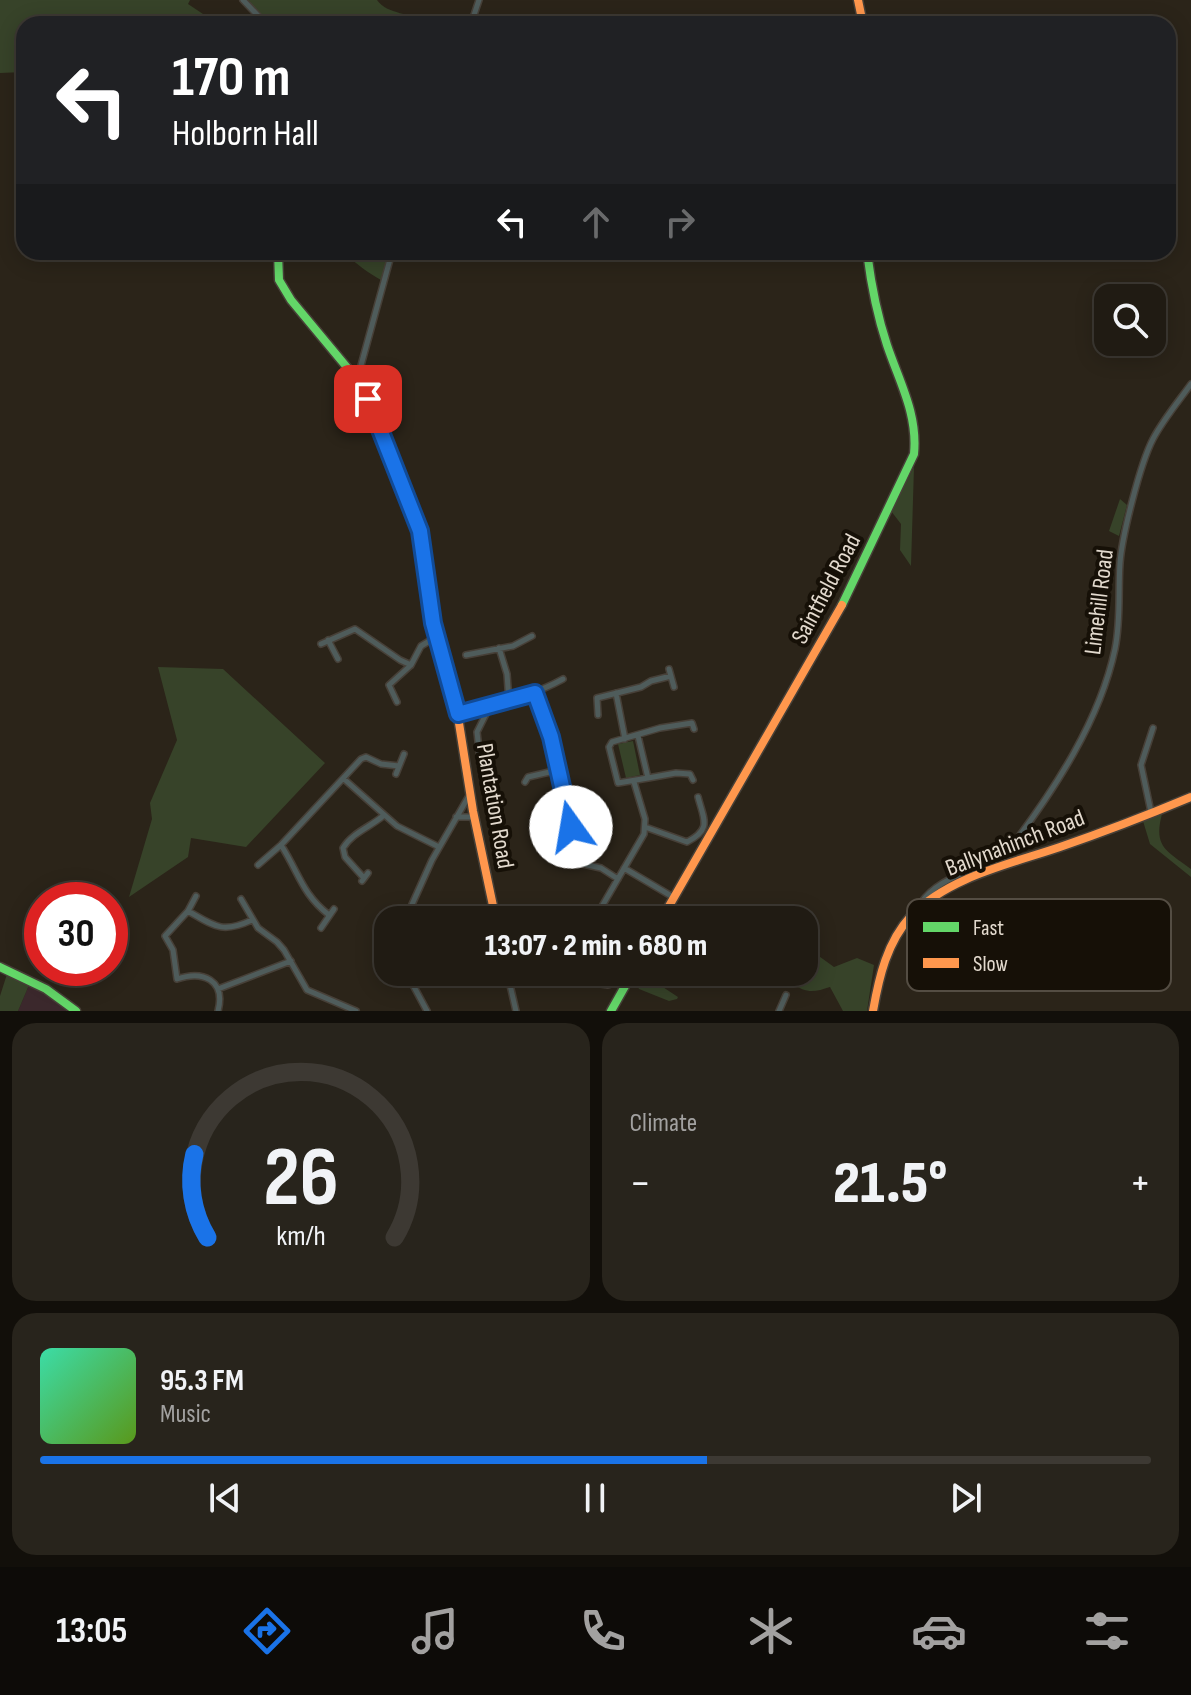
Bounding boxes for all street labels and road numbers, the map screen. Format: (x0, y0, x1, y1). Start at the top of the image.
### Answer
street label: Saintfield Road (785, 529, 867, 649)
street label: Limehill Road (1078, 548, 1120, 656)
street label: Plantation Road (470, 741, 520, 871)
street label: Ballynahinch Road (941, 803, 1089, 883)

